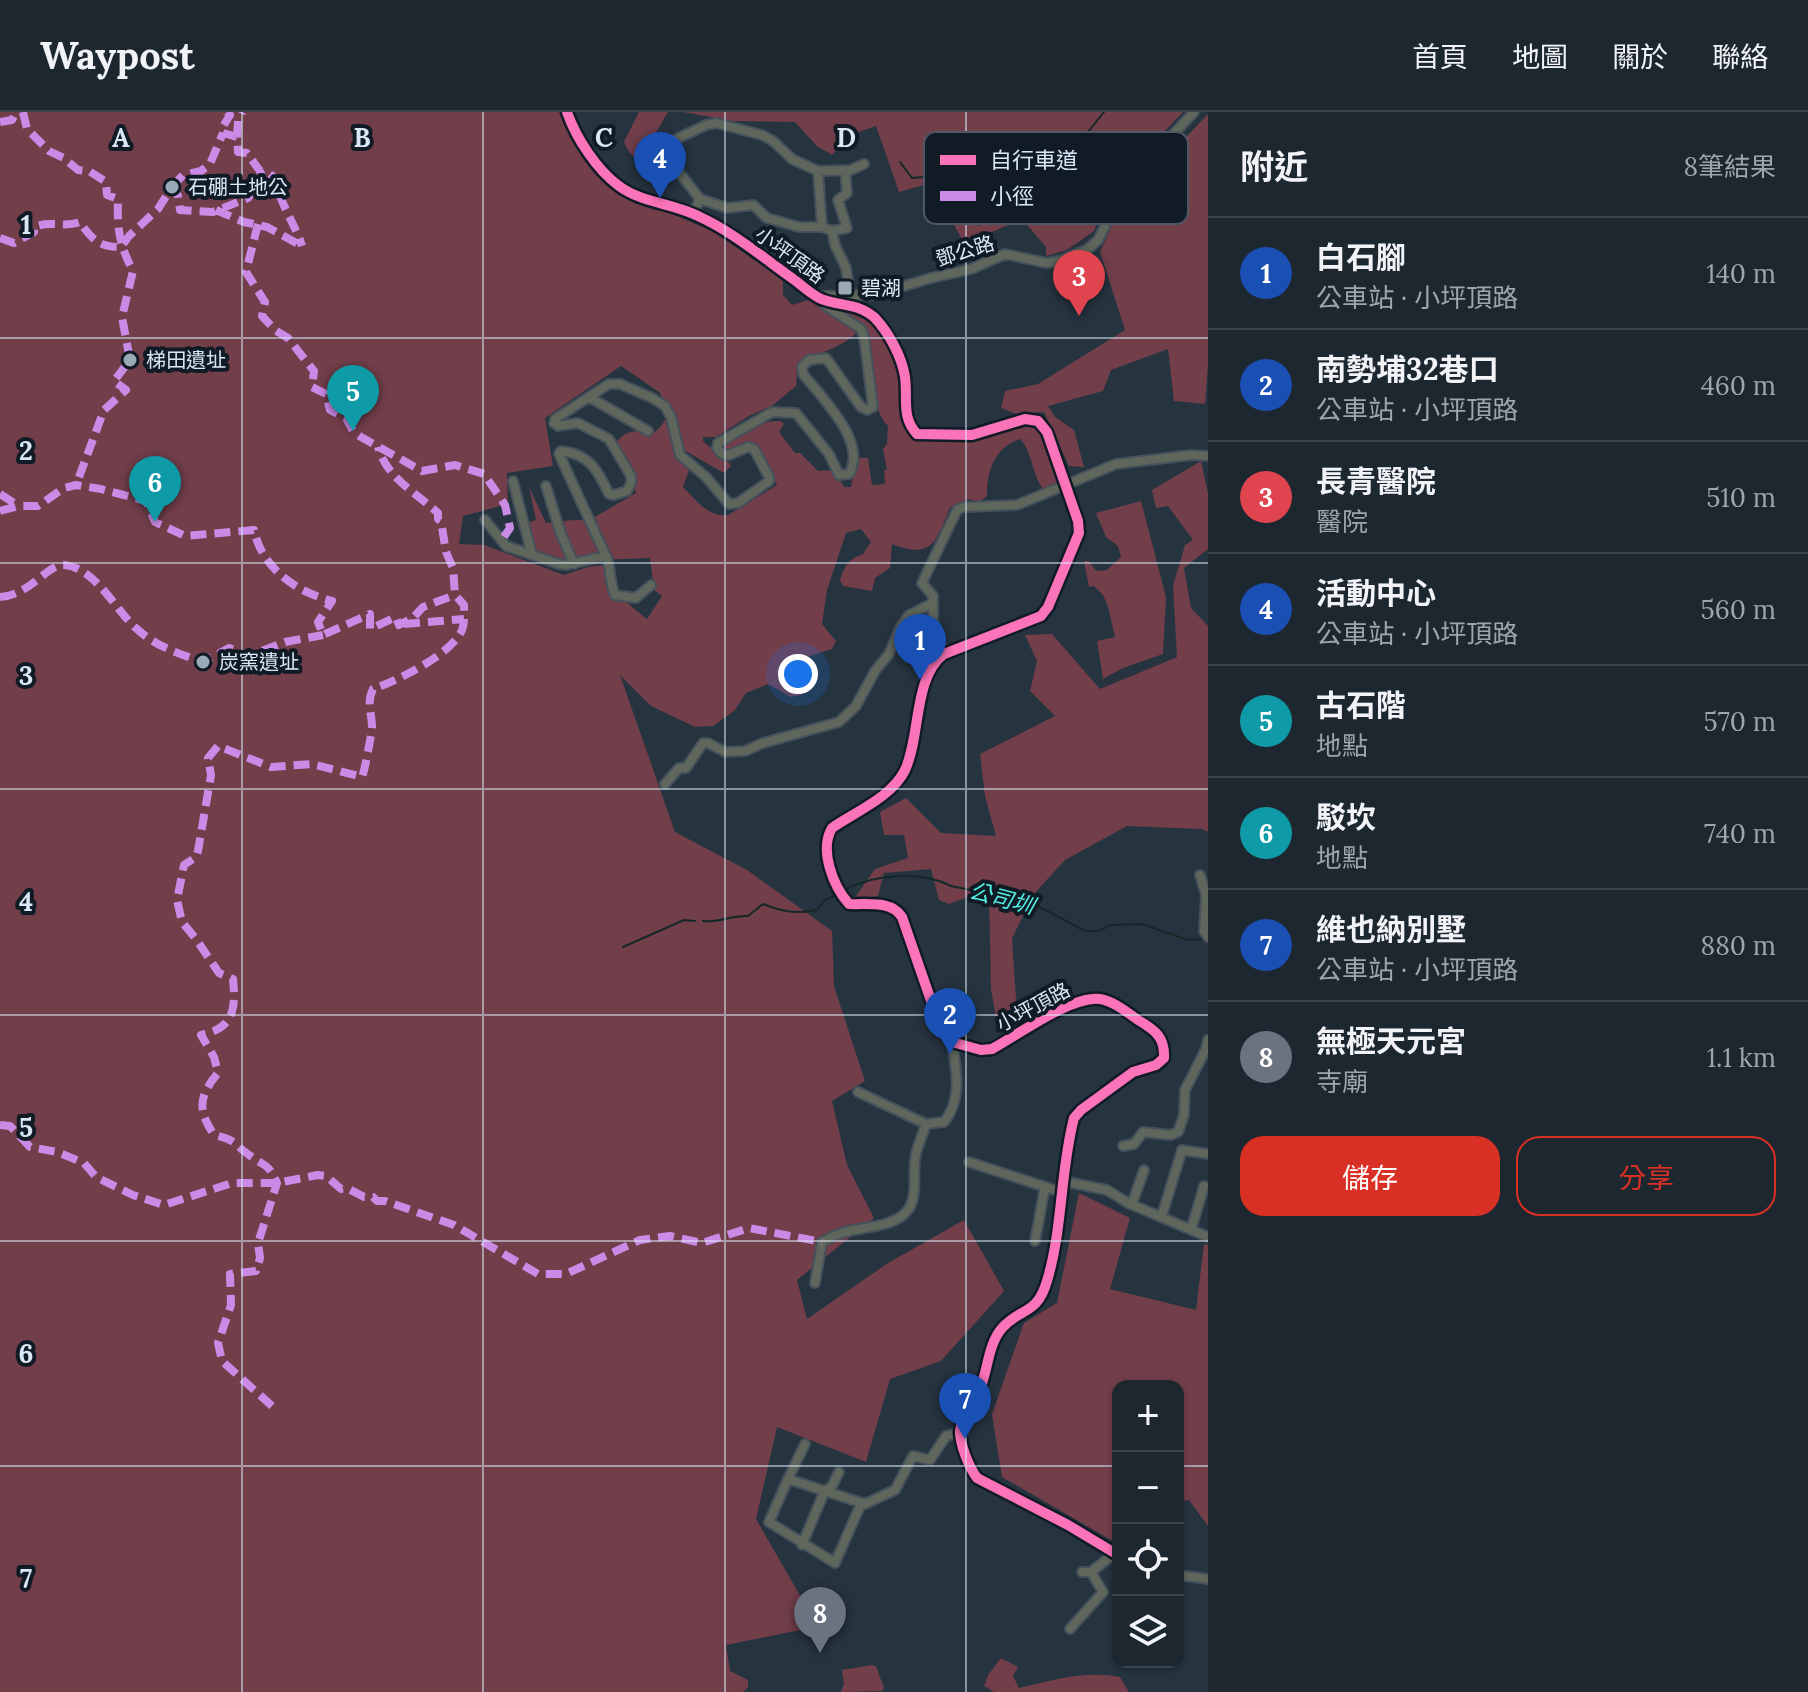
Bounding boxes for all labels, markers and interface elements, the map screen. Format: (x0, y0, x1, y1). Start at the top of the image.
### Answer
text: Waypost (40, 31, 195, 79)
text: 首頁 (1412, 39, 1468, 75)
text: 地圖 (1512, 39, 1568, 75)
text: 關於 (1612, 39, 1668, 75)
text: 聯絡 (1712, 39, 1768, 75)
text: A (112, 121, 130, 154)
text: B (353, 121, 371, 154)
text: C (595, 121, 613, 154)
text: D (836, 121, 856, 154)
pin: 4 (634, 132, 686, 198)
legend (924, 132, 1188, 224)
text: 附近 (1240, 145, 1308, 188)
text: 自行車道 (990, 146, 1078, 174)
text: 8筆結果 (1683, 150, 1776, 183)
place label: 石硼土地公 (188, 174, 288, 199)
marker: 石硼土地公 (163, 178, 181, 196)
text: 小徑 (990, 182, 1034, 210)
text: 1 (21, 208, 31, 241)
street label: 小坪頂路 (751, 221, 830, 288)
street label: 鄧公路 (933, 230, 997, 271)
text: 白石腳 (1316, 238, 1406, 276)
pin: 3 (1053, 250, 1105, 316)
text: 1 (1261, 257, 1271, 290)
text: 140 m (1706, 257, 1776, 290)
place label: 碧湖 (861, 275, 901, 300)
marker: 碧湖 (836, 279, 854, 297)
text: 公車站 · 小坪頂路 (1316, 281, 1518, 314)
place label: 梯田遺址 (146, 347, 226, 372)
text: 南勢埔32巷口 (1316, 350, 1499, 388)
marker: 梯田遺址 (121, 351, 139, 369)
pin: 5 (327, 365, 379, 431)
text: 2 (1259, 369, 1273, 402)
text: 460 m (1701, 369, 1776, 402)
text: 公車站 · 小坪頂路 (1316, 393, 1518, 426)
text: 2 (19, 434, 33, 467)
pin: 6 (129, 456, 181, 522)
text: 長青醫院 (1316, 462, 1436, 500)
text: 3 (1259, 481, 1273, 514)
text: 510 m (1706, 481, 1776, 514)
text: 醫院 (1316, 505, 1368, 538)
text: 活動中心 (1316, 574, 1436, 612)
text: 4 (1259, 593, 1273, 626)
text: 560 m (1701, 593, 1776, 626)
pin: 1 (894, 614, 946, 680)
text: 公車站 · 小坪頂路 (1316, 617, 1518, 650)
place label: 炭窯遺址 (219, 649, 299, 674)
marker: 炭窯遺址 (194, 653, 212, 671)
your location (778, 654, 818, 694)
text: 3 (19, 659, 33, 692)
text: 古石階 (1316, 686, 1406, 724)
text: 5 (1259, 705, 1273, 738)
text: 570 m (1704, 705, 1776, 738)
text: 地點 (1316, 729, 1368, 762)
text: 駁坎 (1316, 798, 1376, 836)
text: 6 (1259, 817, 1273, 850)
text: 740 m (1704, 817, 1776, 850)
text: 地點 (1316, 841, 1368, 874)
water label: 公司圳 (966, 876, 1040, 921)
text: 4 (19, 885, 33, 918)
text: 維也納別墅 (1316, 910, 1466, 948)
text: 7 (1260, 929, 1272, 962)
text: 880 m (1701, 929, 1776, 962)
text: 公車站 · 小坪頂路 (1316, 953, 1518, 986)
street label: 小坪頂路 (992, 977, 1074, 1036)
pin: 2 (924, 988, 976, 1054)
text: 無極天元宮 (1316, 1022, 1466, 1060)
text: 8 (1259, 1041, 1273, 1074)
text: 1.1 km (1707, 1041, 1776, 1074)
text: 寺廟 (1316, 1065, 1368, 1098)
text: 5 (19, 1111, 33, 1144)
button: 儲存 (1240, 1136, 1500, 1216)
button: 分享 (1516, 1136, 1776, 1216)
text: 6 (19, 1337, 33, 1370)
pin: 7 (939, 1373, 991, 1439)
map controls (1112, 1380, 1184, 1668)
button: + (1112, 1380, 1184, 1452)
button: − (1112, 1452, 1184, 1524)
button: locate (1112, 1524, 1184, 1596)
text: 7 (20, 1562, 32, 1595)
pin: 8 (794, 1587, 846, 1653)
button: layers (1112, 1596, 1184, 1668)

